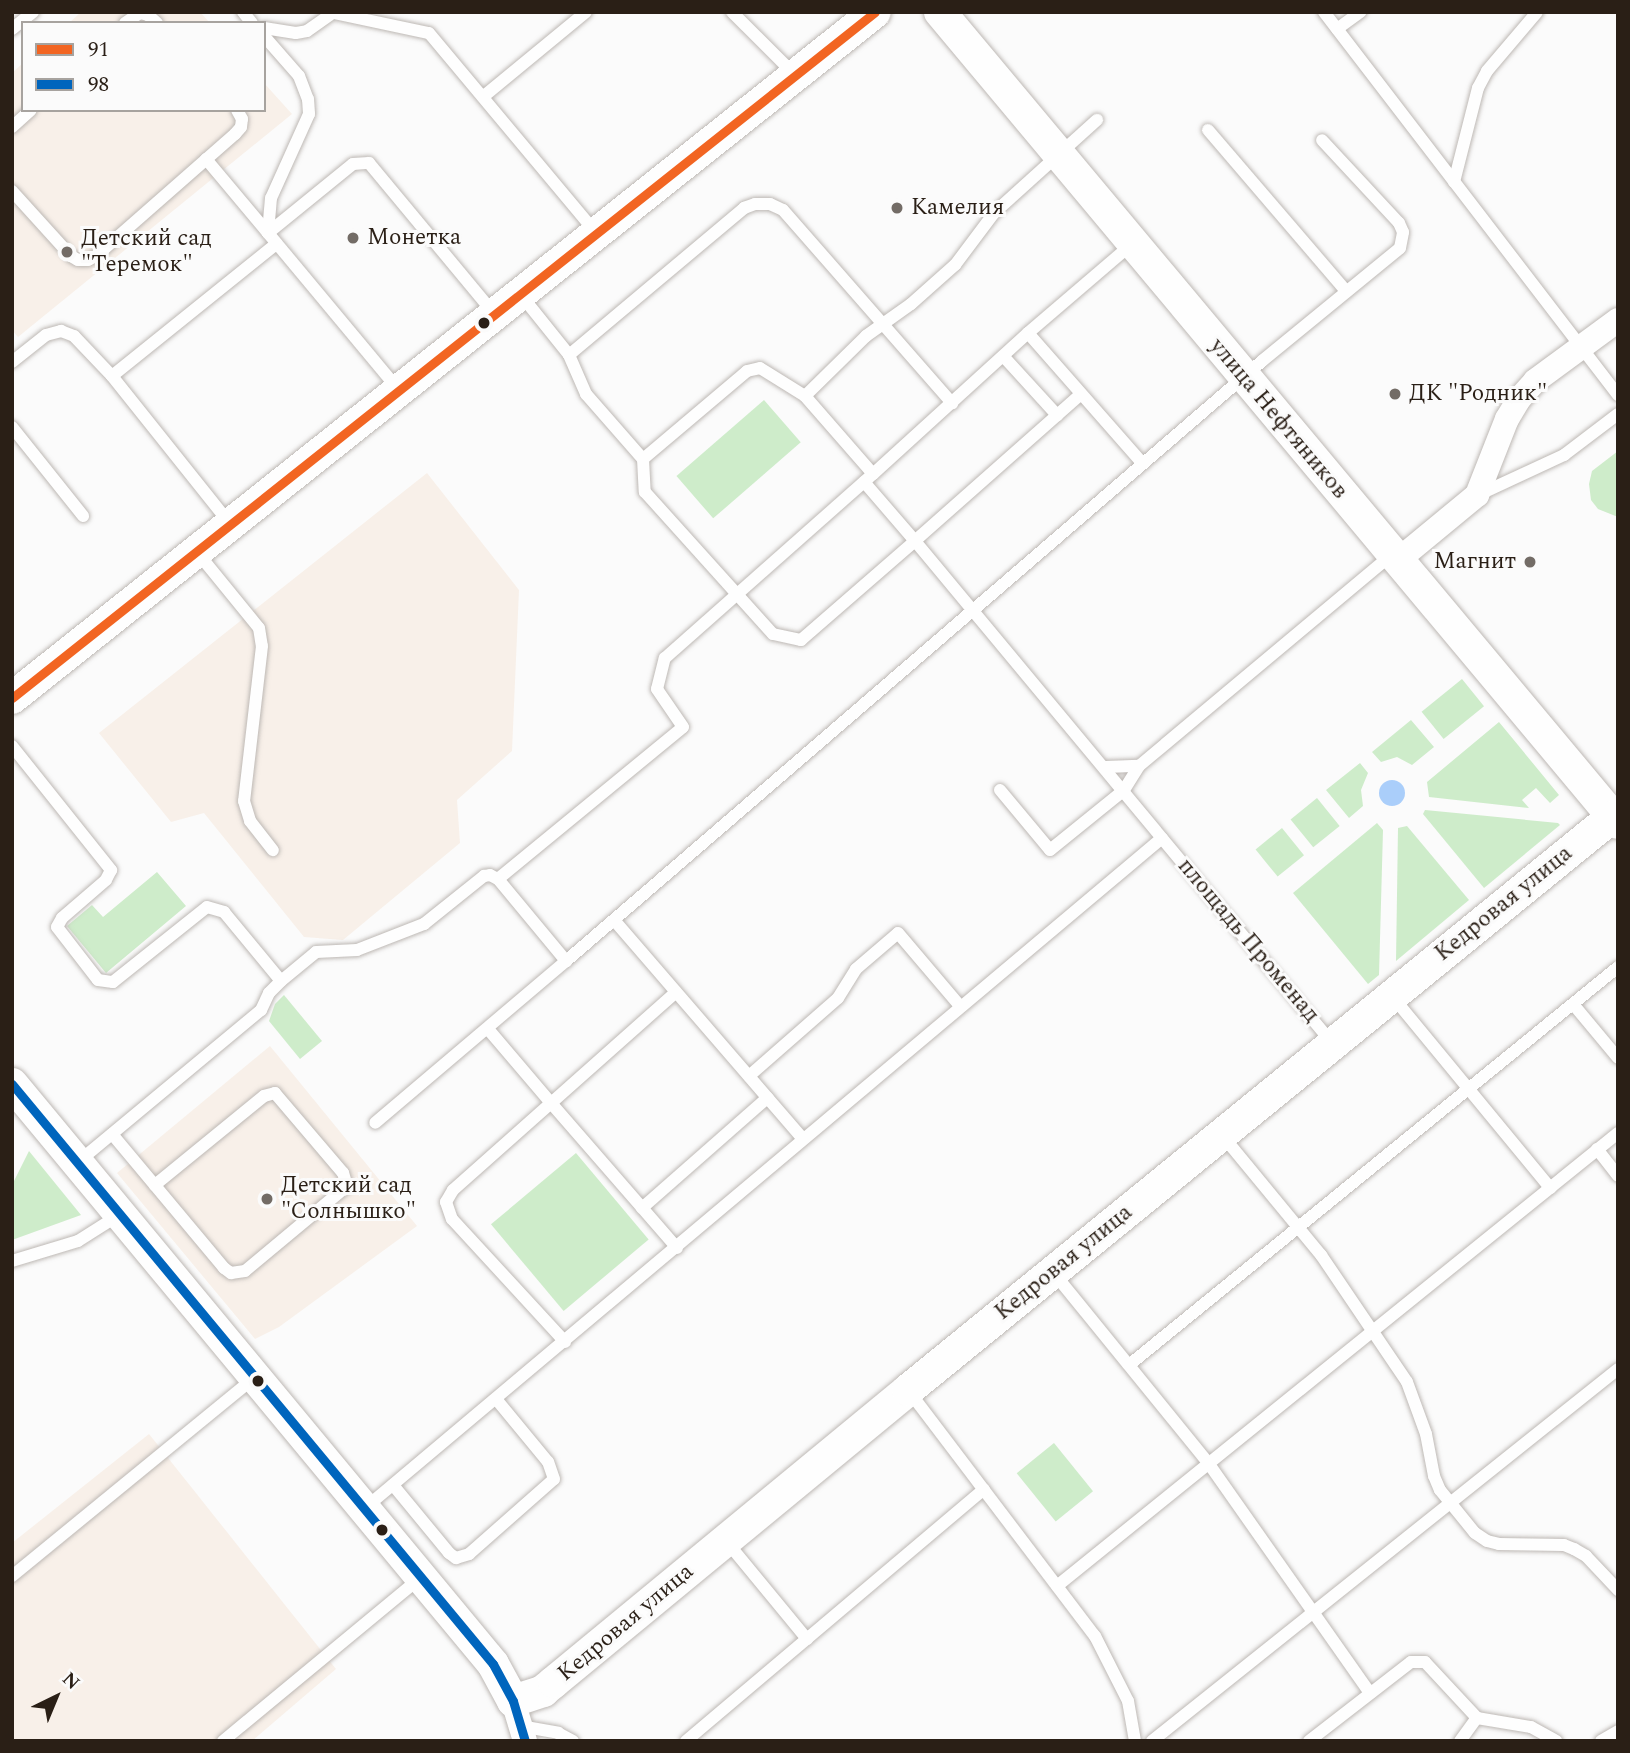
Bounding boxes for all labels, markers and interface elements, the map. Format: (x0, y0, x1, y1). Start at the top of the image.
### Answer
legend (21, 21, 266, 112)
text: 91 (88, 34, 109, 66)
text: 98 (88, 69, 109, 101)
place label: Камелия (911, 194, 1004, 222)
marker: Камелия (889, 200, 905, 216)
place label: Монетка (367, 224, 461, 252)
place label: Детский сад "Теремок" (81, 225, 212, 279)
marker: Монетка (345, 230, 361, 246)
marker: Детский сад "Теремок" (59, 244, 75, 260)
unlabelled marker (477, 316, 491, 330)
street label: улица Нефтяников (1203, 333, 1353, 505)
place label: ДК "Родник" (1409, 380, 1547, 408)
marker: ДК "Родник" (1387, 386, 1403, 402)
place label: Магнит (1433, 548, 1516, 576)
marker: Магнит (1522, 554, 1538, 570)
street label: Кедровая улица (1430, 840, 1578, 968)
street label: площадь Променад (1171, 853, 1325, 1029)
place label: Детский сад "Солнышко" (281, 1172, 416, 1226)
marker: Детский сад "Солнышко" (259, 1191, 275, 1207)
street label: Кедровая улица (990, 1199, 1138, 1327)
unlabelled marker (251, 1374, 265, 1388)
unlabelled marker (375, 1523, 389, 1537)
street label: Кедровая улица (553, 1558, 699, 1688)
north arrow (21, 1662, 91, 1732)
text: N (55, 1665, 86, 1697)

